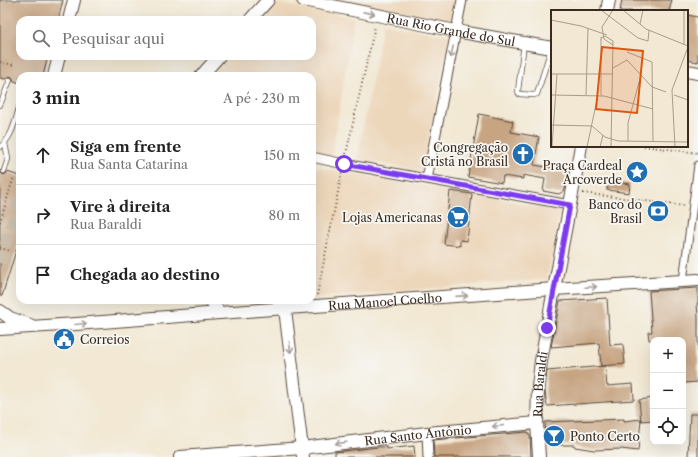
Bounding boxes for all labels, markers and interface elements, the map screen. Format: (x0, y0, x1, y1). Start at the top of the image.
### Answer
one-way arrow (362, 10, 375, 18)
street label: Rua Rio Grande do Sul (386, 10, 517, 49)
inset map (551, 10, 688, 147)
search box (16, 16, 316, 60)
icon: search (30, 27, 52, 49)
text: Pesquisar aqui (62, 29, 165, 48)
one-way arrow (448, 45, 456, 58)
text: 3 min (32, 88, 81, 108)
text: A pé · 230 m (223, 90, 300, 106)
text: Siga em frente (70, 137, 181, 156)
place label: Congregação Cristã no Brasil (421, 140, 508, 169)
church icon: Congregação Cristã no Brasil (510, 141, 536, 167)
icon: ahead (32, 144, 54, 166)
text: 150 m (264, 147, 300, 163)
route start (335, 155, 353, 173)
text: Rua Santa Catarina (70, 156, 188, 172)
place label: Praça Cardeal Arcoverde (543, 158, 622, 187)
place icon: Praça Cardeal Arcoverde (624, 159, 650, 185)
text: Vire à direita (70, 197, 170, 216)
place label: Banco do Brasil (588, 197, 642, 226)
bank icon: Banco do Brasil (645, 198, 671, 224)
icon: right (32, 204, 54, 226)
supermarket icon: Lojas Americanas (445, 204, 471, 230)
text: 80 m (268, 207, 300, 223)
place label: Lojas Americanas (342, 210, 442, 225)
text: Rua Baraldi (70, 216, 142, 232)
icon: arrive (32, 264, 54, 286)
text: Chegada ao destino (70, 265, 220, 284)
one-way arrow (584, 283, 597, 290)
street label: Rua Manoel Coelho (328, 290, 442, 313)
one-way arrow (455, 292, 468, 299)
route end (538, 319, 556, 337)
one-way arrow (74, 321, 87, 328)
public building icon: Correios (51, 326, 77, 352)
place label: Correios (80, 332, 130, 347)
map controls (650, 337, 686, 445)
button: + (650, 337, 686, 373)
one-way arrow (286, 340, 294, 353)
street label: Rua Baraldi (530, 350, 550, 417)
button: − (650, 373, 686, 409)
button: locate (650, 409, 686, 445)
street label: Rua Santo Antônio (364, 422, 472, 448)
one-way arrow (492, 423, 505, 430)
bar icon: Ponto Certo (541, 423, 567, 449)
place label: Ponto Certo (570, 429, 640, 444)
one-way arrow (335, 439, 348, 447)

